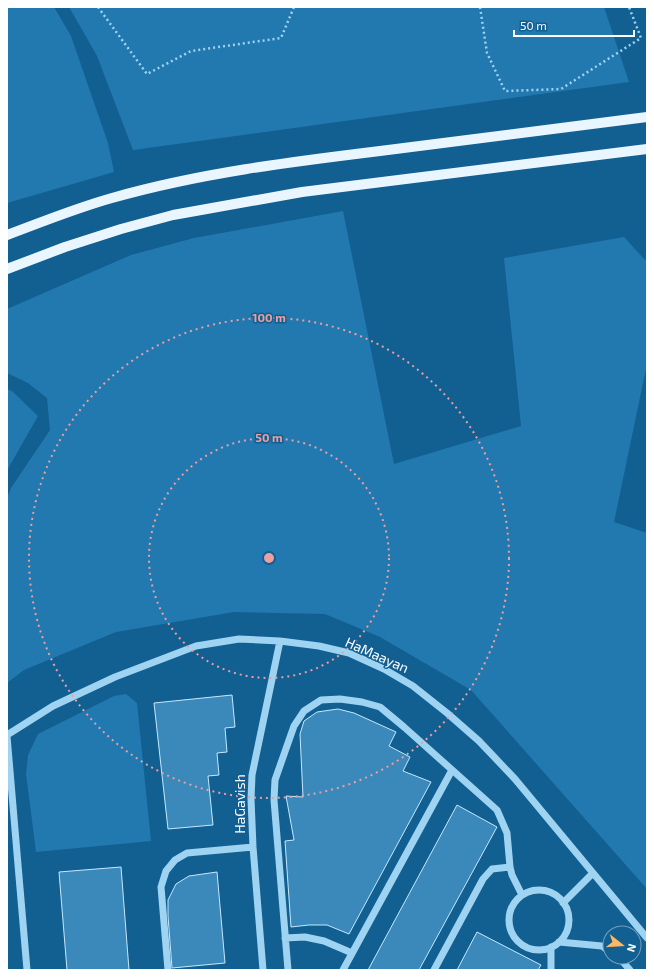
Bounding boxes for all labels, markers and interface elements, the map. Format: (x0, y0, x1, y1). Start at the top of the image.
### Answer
scale bar (514, 12, 634, 38)
text: 50 m (520, 18, 547, 32)
text: 100 m (252, 310, 286, 324)
text: 50 m (255, 430, 283, 444)
centre of rings (262, 551, 276, 565)
street label: HaMaayan (343, 633, 412, 676)
street label: HaGavish (231, 774, 248, 834)
north arrow (602, 925, 642, 965)
text: N (625, 942, 639, 954)

